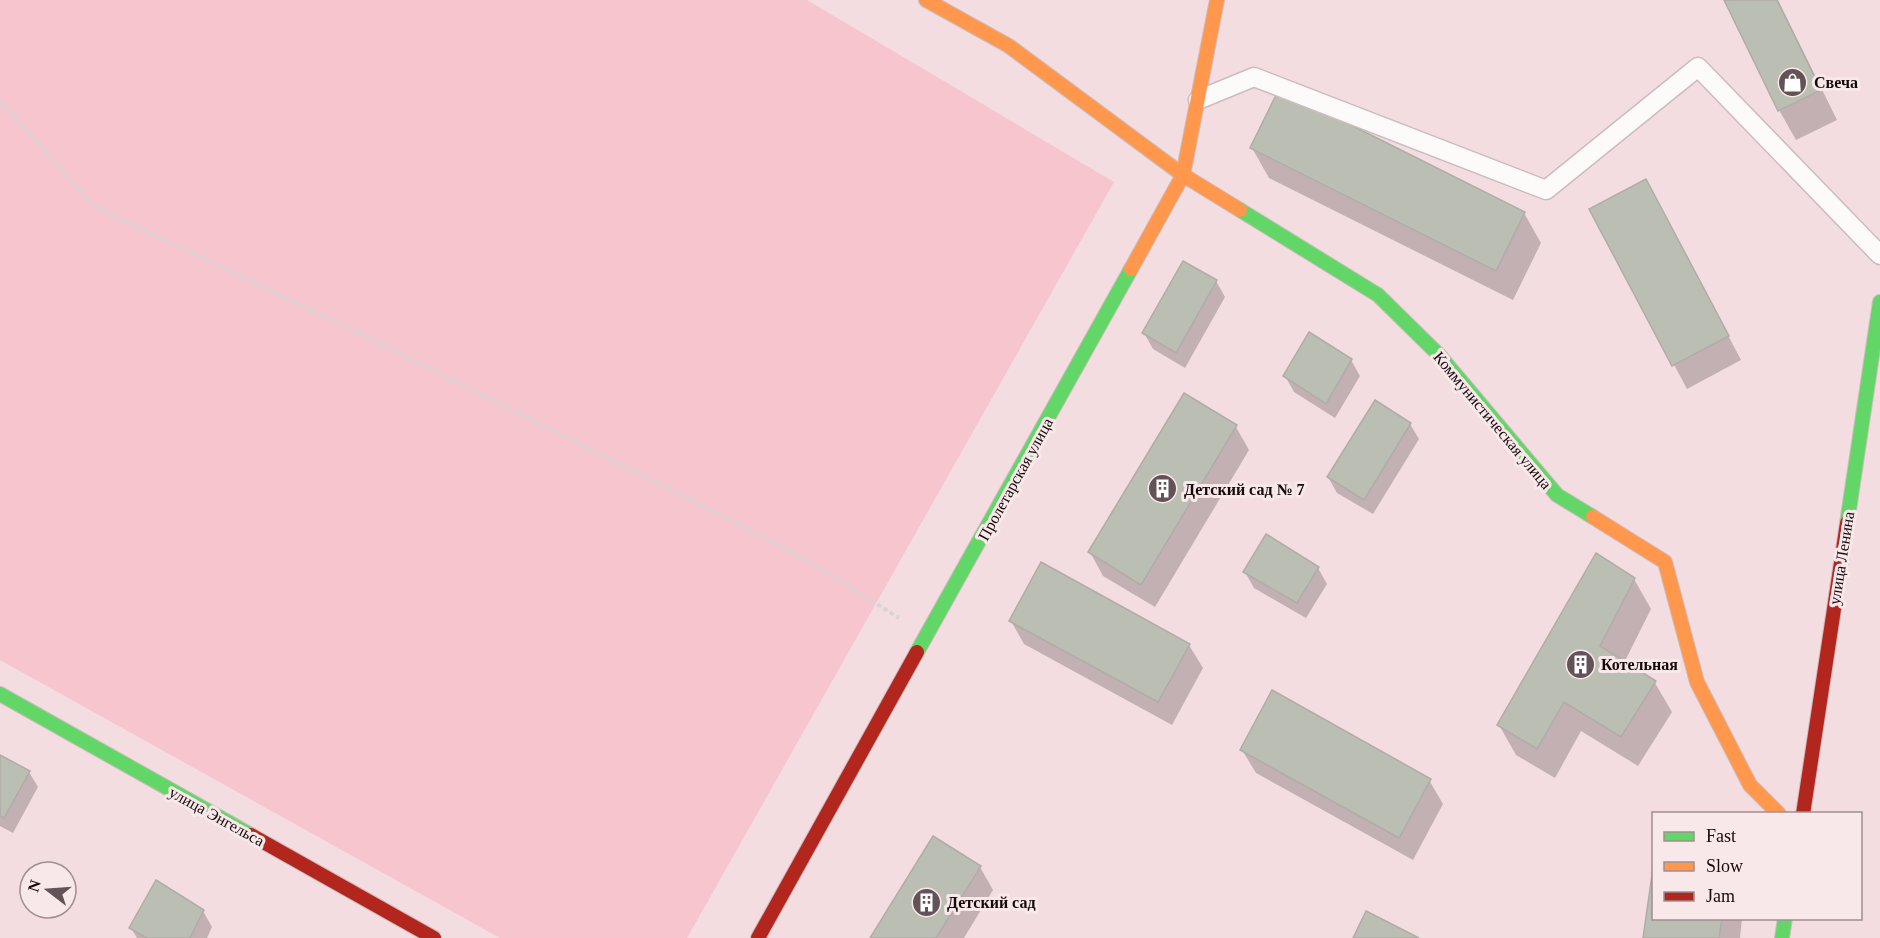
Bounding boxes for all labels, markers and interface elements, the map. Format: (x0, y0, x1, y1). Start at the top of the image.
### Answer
shop icon: Свеча (1777, 66, 1809, 98)
place label: Свеча (1814, 74, 1858, 91)
street label: Коммунистическая улица (1429, 348, 1555, 493)
street label: Пролетарская улица (975, 415, 1057, 544)
building icon: Детский сад № 7 (1147, 473, 1179, 505)
place label: Детский сад № 7 (1184, 481, 1305, 499)
street label: улица Ленина (1826, 510, 1858, 606)
building icon: Котельная (1564, 648, 1596, 680)
place label: Котельная (1601, 656, 1678, 673)
street label: улица Энгельса (166, 783, 267, 850)
legend (1652, 812, 1862, 920)
text: Fast (1706, 826, 1736, 846)
text: Slow (1706, 856, 1743, 876)
north arrow (18, 860, 78, 920)
text: N (24, 877, 44, 894)
building icon: Детский сад (910, 886, 942, 918)
text: Jam (1706, 886, 1735, 906)
place label: Детский сад (947, 894, 1036, 912)

